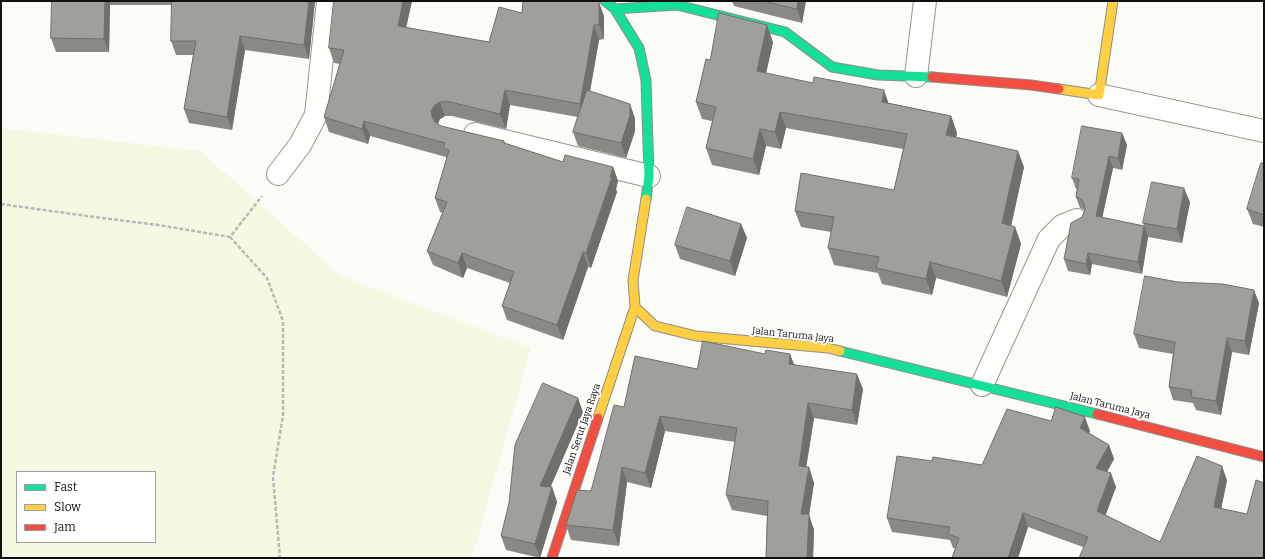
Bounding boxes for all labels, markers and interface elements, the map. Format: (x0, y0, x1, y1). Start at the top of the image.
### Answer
street label: Jalan Taruma Jaya (751, 325, 835, 345)
street label: Jalan Serut Jaya Raya (561, 382, 603, 476)
street label: Jalan Taruma Jaya (1069, 390, 1151, 422)
legend (16, 471, 156, 543)
text: Fast (54, 480, 77, 494)
text: Slow (54, 500, 81, 514)
text: Jam (54, 520, 76, 534)

